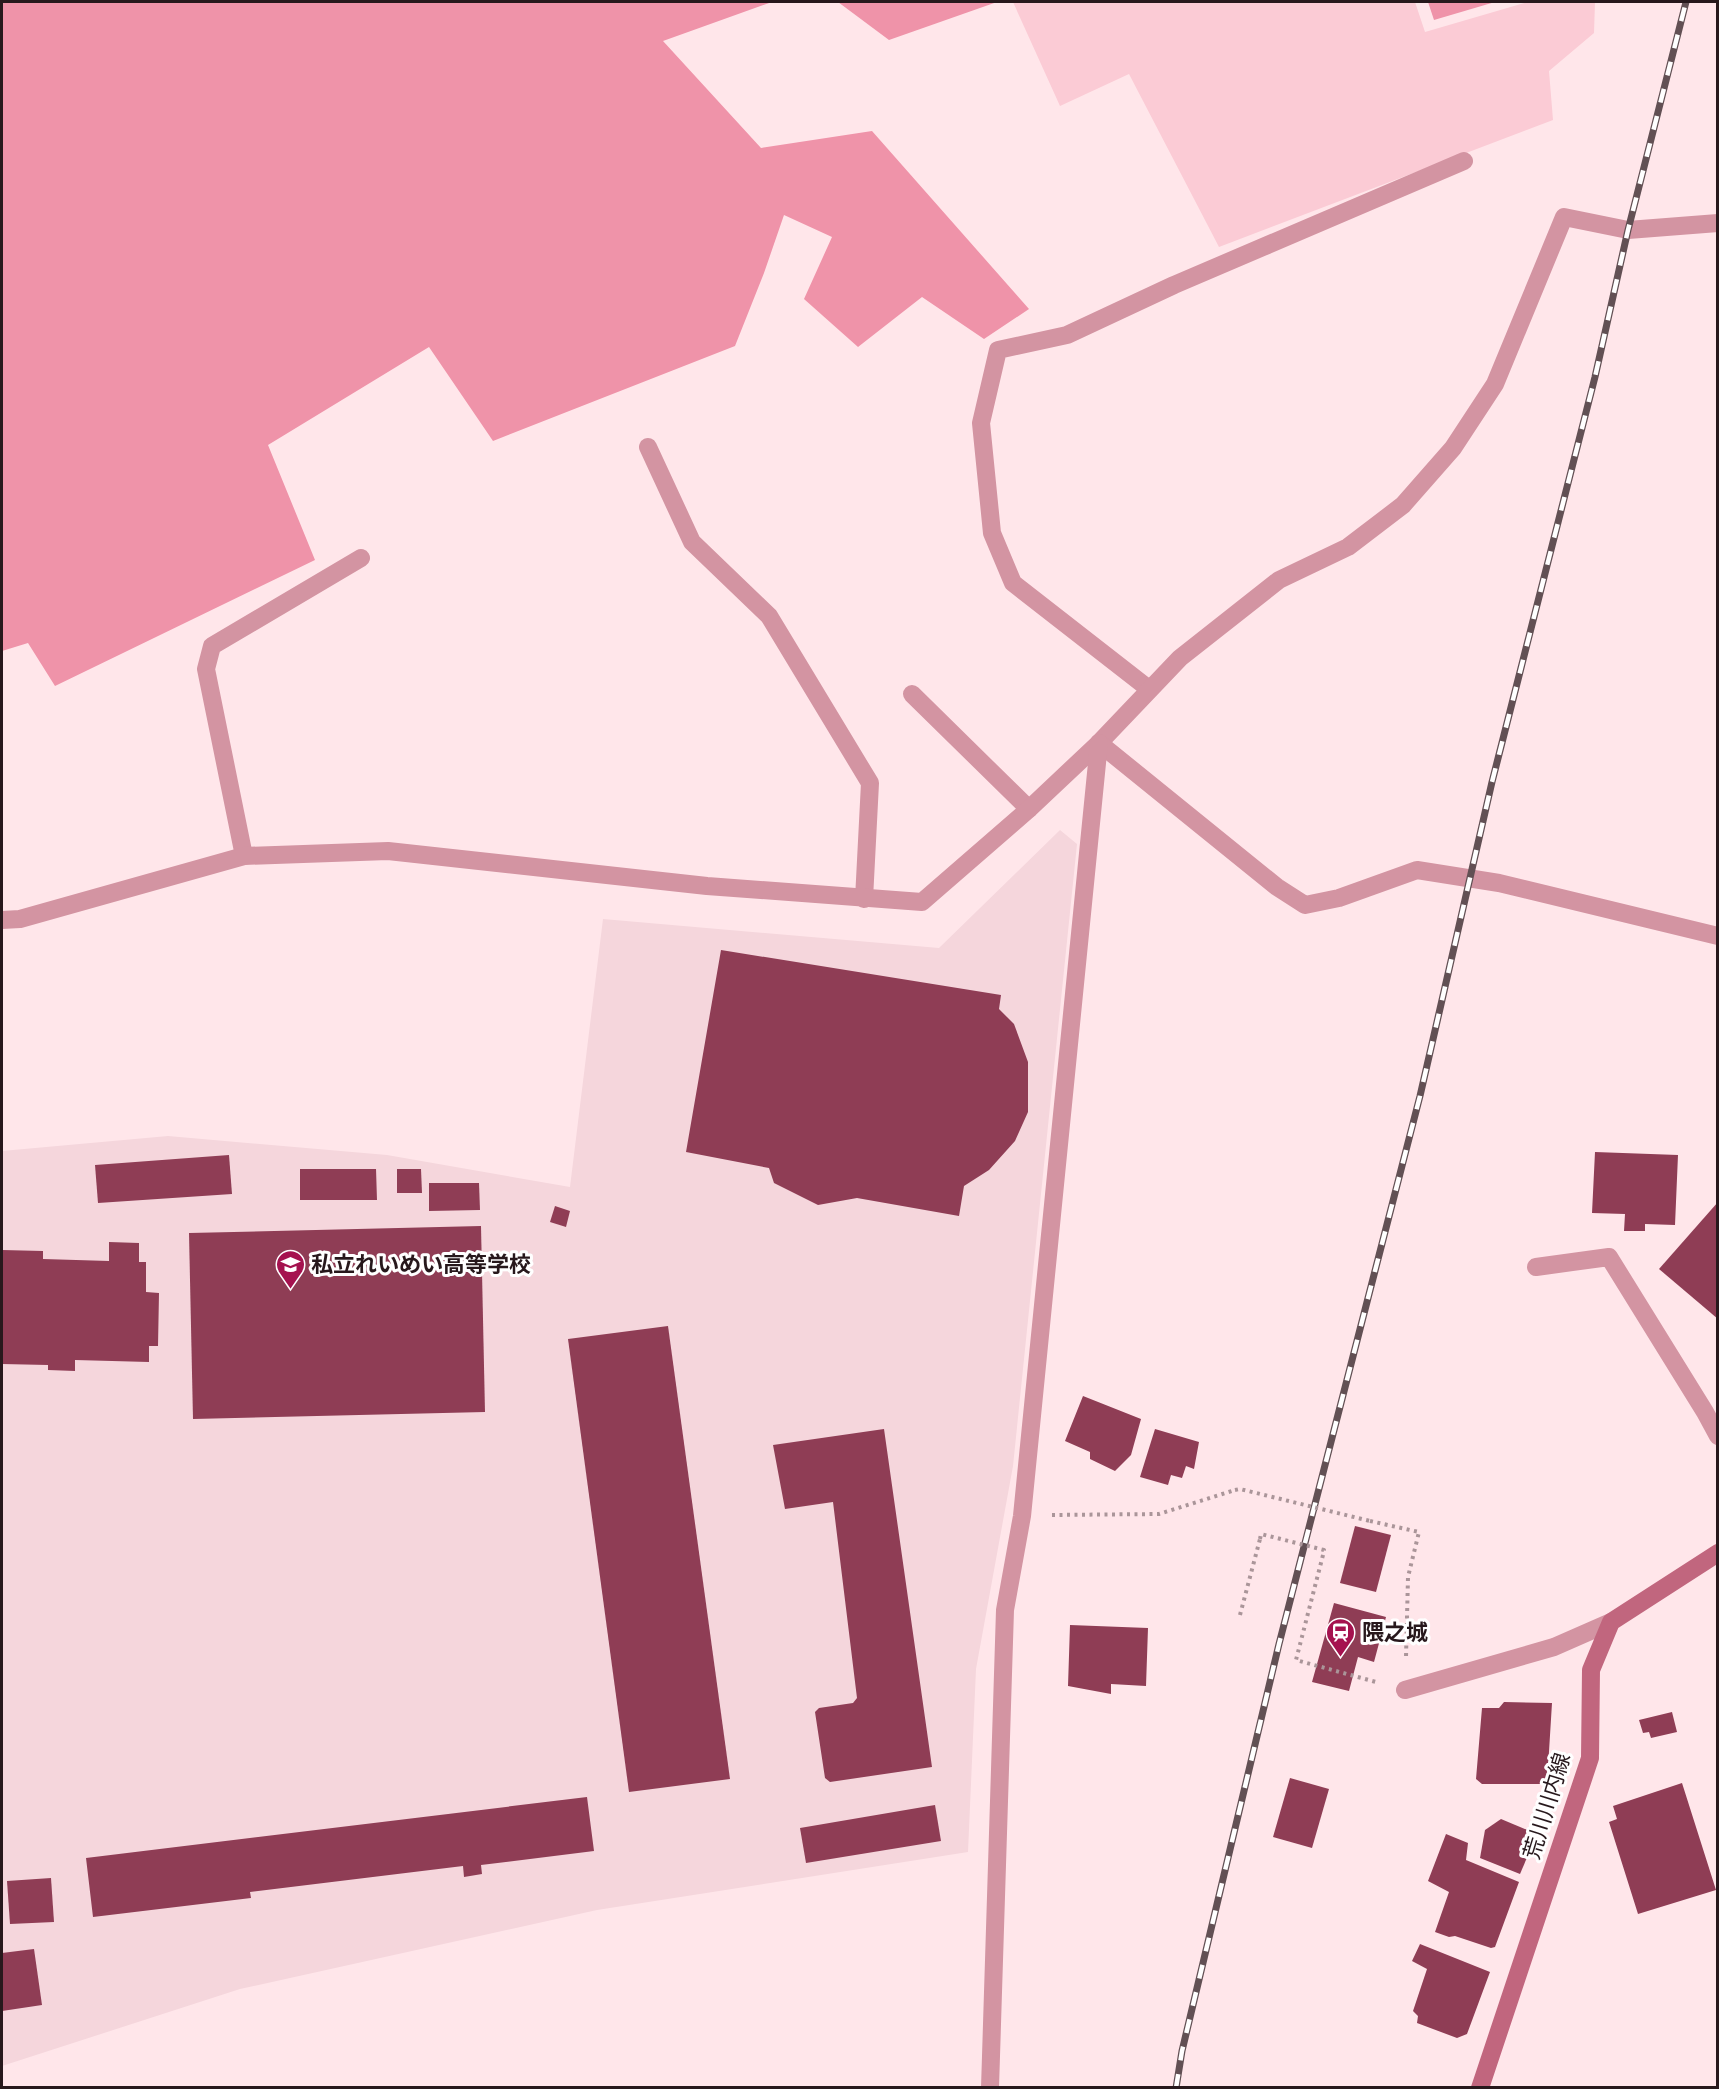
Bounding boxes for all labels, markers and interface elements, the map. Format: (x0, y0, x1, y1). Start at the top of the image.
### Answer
school or university icon: 私立れいめい高等学校 (274, 1248, 306, 1290)
place label: 私立れいめい高等学校 (311, 1251, 531, 1278)
station icon: 隈之城 (1325, 1616, 1357, 1658)
place label: 隈之城 (1362, 1619, 1428, 1646)
street label: 荒川川内線 (1518, 1749, 1576, 1863)

